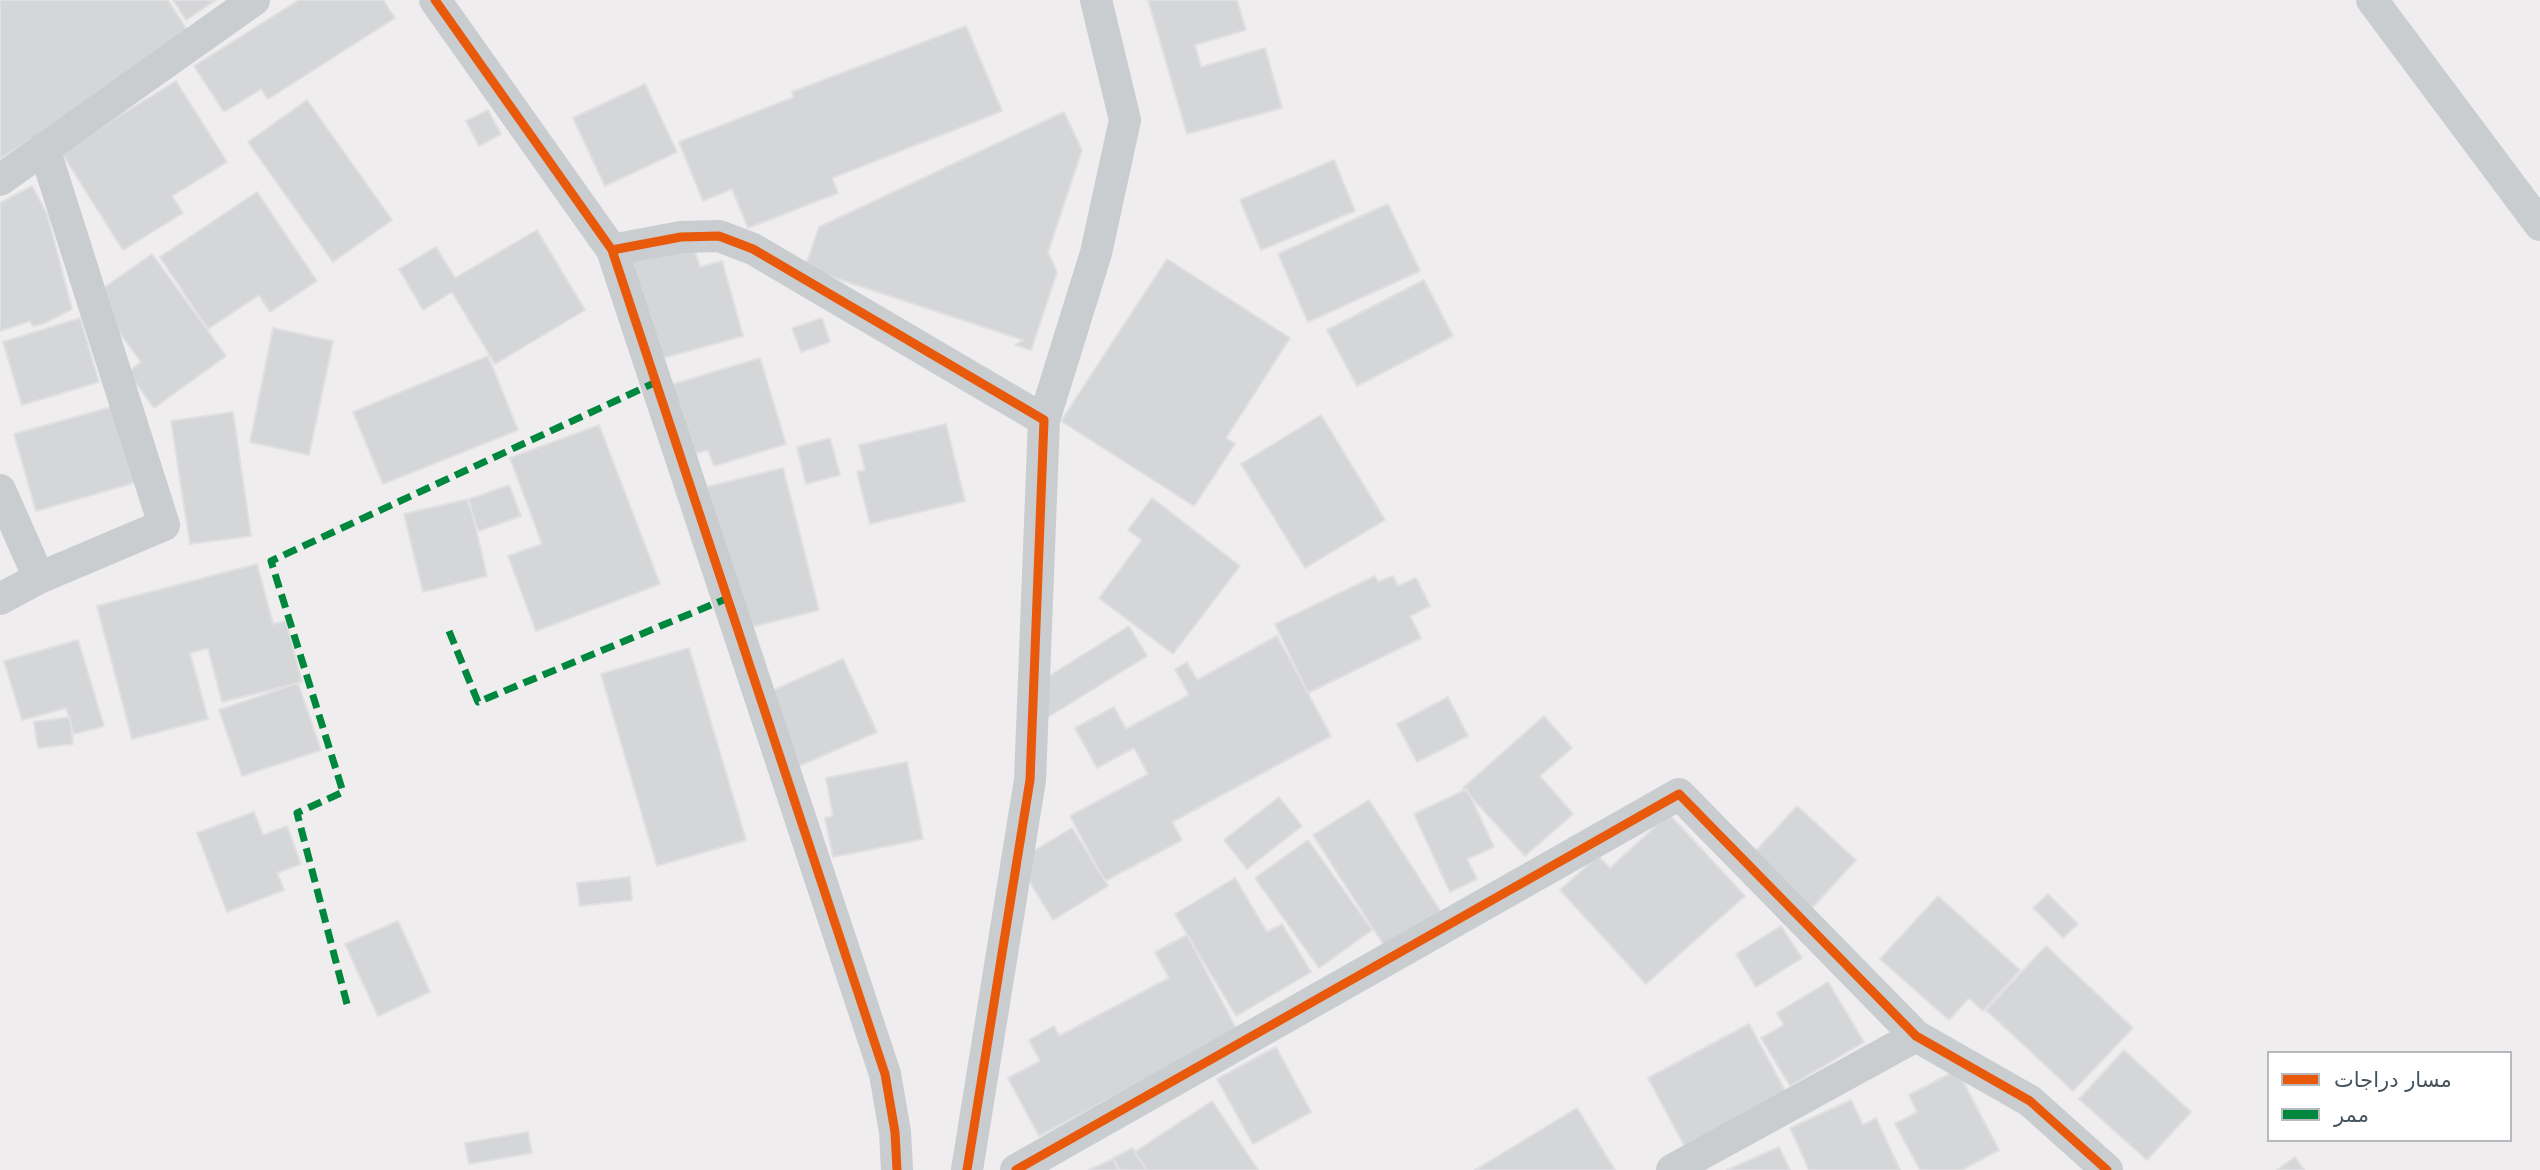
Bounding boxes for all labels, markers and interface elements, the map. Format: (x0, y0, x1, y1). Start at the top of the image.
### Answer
legend (2267, 1051, 2512, 1142)
text: مسار دراجات (2334, 1068, 2452, 1092)
text: ممر (2334, 1103, 2369, 1127)

